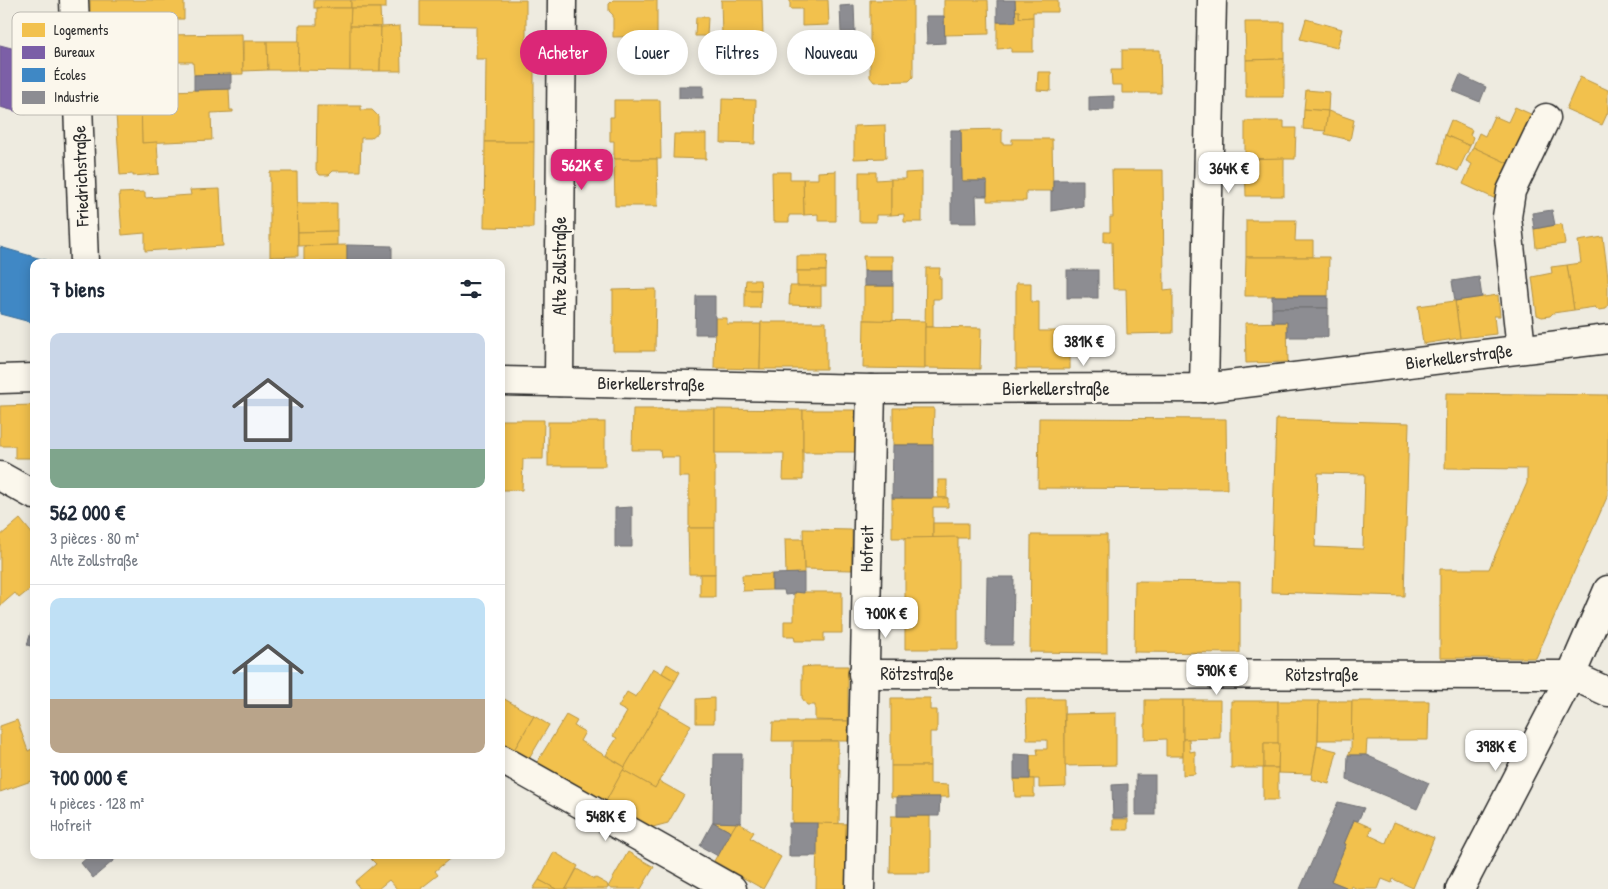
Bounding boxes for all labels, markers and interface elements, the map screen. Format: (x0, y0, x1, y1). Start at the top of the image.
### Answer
legend (12, 12, 178, 115)
text: Logements (54, 20, 108, 40)
chip: Acheter (520, 30, 607, 75)
chip: Louer (617, 30, 688, 75)
chip: Filtres (698, 30, 777, 75)
chip: Nouveau (787, 30, 875, 75)
text: Bureaux (54, 42, 95, 61)
text: Écoles (54, 65, 86, 84)
text: Industrie (54, 87, 99, 106)
street label: Friedrichstraße (66, 125, 95, 228)
pin: 562K € (541, 148, 623, 191)
pin: 364K € (1188, 152, 1270, 194)
text: 562K € (562, 154, 602, 176)
text: 364K € (1209, 157, 1249, 179)
street label: Alte Zollstraße (547, 217, 572, 316)
text: 7 biens (50, 275, 105, 304)
icon: filters (457, 275, 485, 303)
pin: 381K € (1043, 324, 1125, 367)
text: 381K € (1064, 330, 1104, 352)
street label: Bierkellerstraße (1404, 338, 1514, 375)
icon: home (223, 365, 313, 455)
street label: Bierkellerstraße (597, 370, 705, 397)
street label: Bierkellerstraße (1002, 376, 1110, 401)
text: 562 000 € (50, 498, 125, 527)
street label: Hofreit (854, 525, 879, 572)
text: 3 pièces · 80 m² (50, 527, 139, 549)
text: Alte Zollstraße (50, 549, 138, 571)
pin: 700K € (845, 596, 927, 639)
text: 700K € (865, 602, 907, 624)
icon: home (223, 631, 313, 721)
pin: 590K € (1176, 654, 1258, 696)
text: 590K € (1197, 659, 1237, 681)
street label: Rötzstraße (880, 661, 954, 686)
street label: Rötzstraße (1285, 662, 1359, 687)
pin: 398K € (1455, 730, 1537, 772)
text: 398K € (1476, 735, 1516, 757)
text: 700 000 € (50, 763, 127, 792)
text: 4 pièces · 128 m² (50, 792, 144, 814)
pin: 548K € (565, 800, 647, 842)
text: 548K € (586, 805, 626, 827)
text: Hofreit (50, 814, 91, 836)

